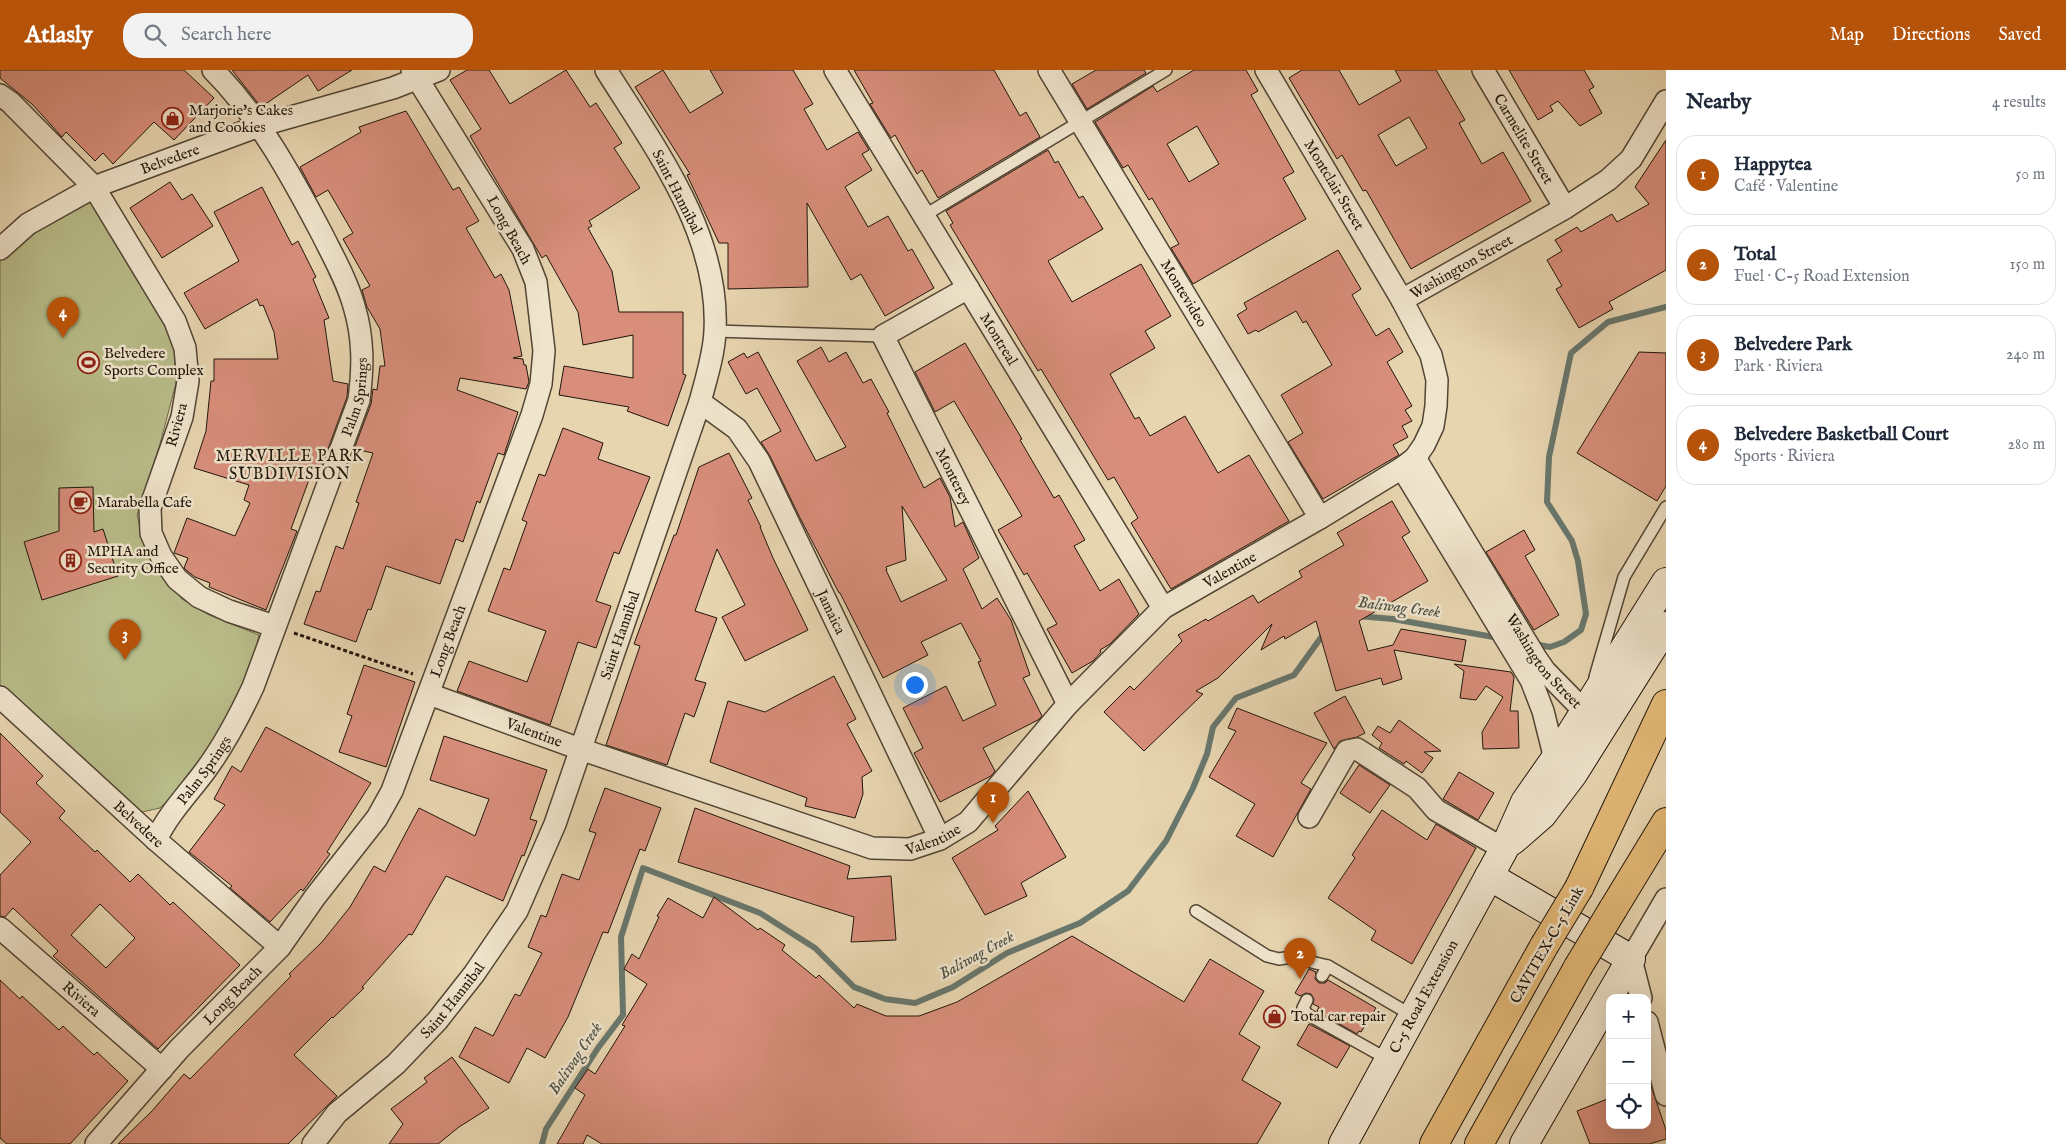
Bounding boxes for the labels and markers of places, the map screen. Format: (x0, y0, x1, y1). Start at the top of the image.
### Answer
place label: Marjorie's Cakes and Cookies (189, 101, 293, 137)
shop icon: Marjorie's Cakes and Cookies (161, 107, 185, 131)
pin: 4 (47, 297, 79, 338)
place label: Belvedere Sports Complex (104, 344, 204, 380)
sports icon: Belvedere Sports Complex (76, 350, 100, 374)
cafe icon: Marabella Cafe (69, 490, 93, 514)
place label: Marabella Cafe (97, 493, 192, 512)
place label: MPHA and Security Office (87, 542, 179, 578)
building icon: MPHA and Security Office (59, 548, 83, 572)
pin: 3 (109, 619, 141, 660)
pin: 1 (977, 782, 1009, 823)
pin: 2 (1284, 938, 1316, 979)
shop icon: Total car repair (1263, 1004, 1287, 1028)
place label: Total car repair (1291, 1007, 1386, 1026)

